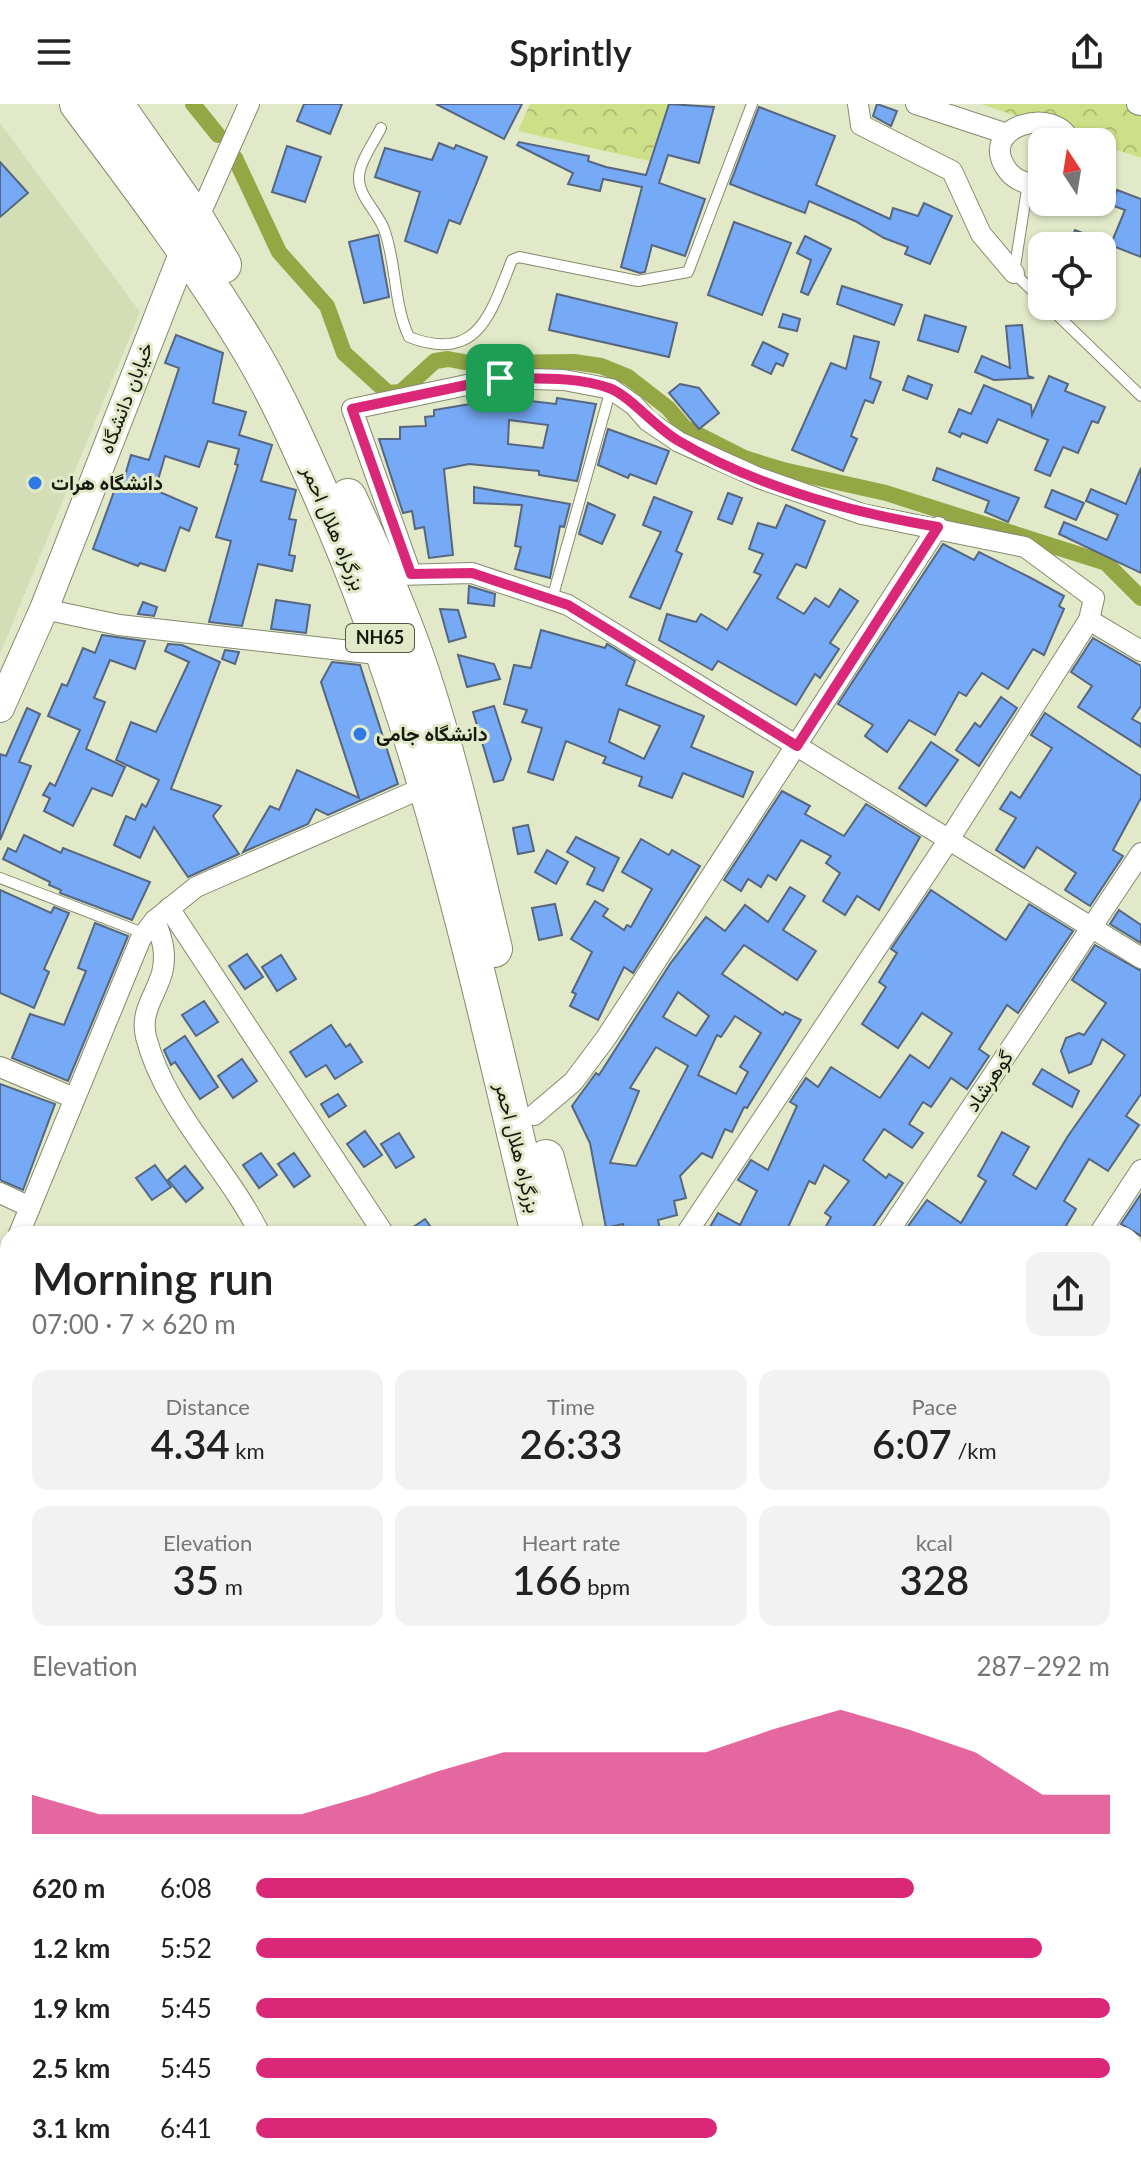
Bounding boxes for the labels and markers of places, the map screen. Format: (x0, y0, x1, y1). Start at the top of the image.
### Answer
pin (466, 344, 534, 412)
place label: دانشگاه هرات (51, 470, 163, 496)
marker: دانشگاه هرات (26, 474, 44, 492)
place label: دانشگاه جامی (376, 721, 488, 746)
marker: دانشگاه جامی (351, 725, 369, 743)

